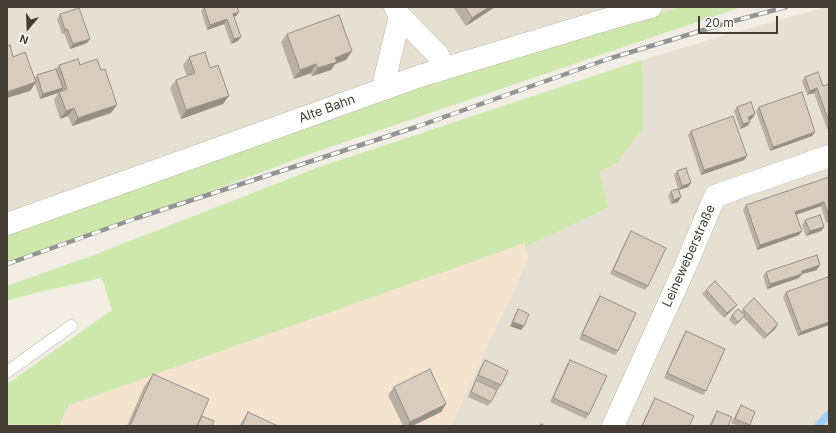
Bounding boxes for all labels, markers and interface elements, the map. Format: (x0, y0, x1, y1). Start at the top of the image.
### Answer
north arrow (8, 8, 48, 48)
scale bar (700, 8, 780, 34)
text: 20 m (705, 15, 734, 30)
text: N (18, 31, 30, 47)
street label: Alte Bahn (297, 92, 357, 126)
street label: Leineweberstraße (659, 202, 719, 310)

